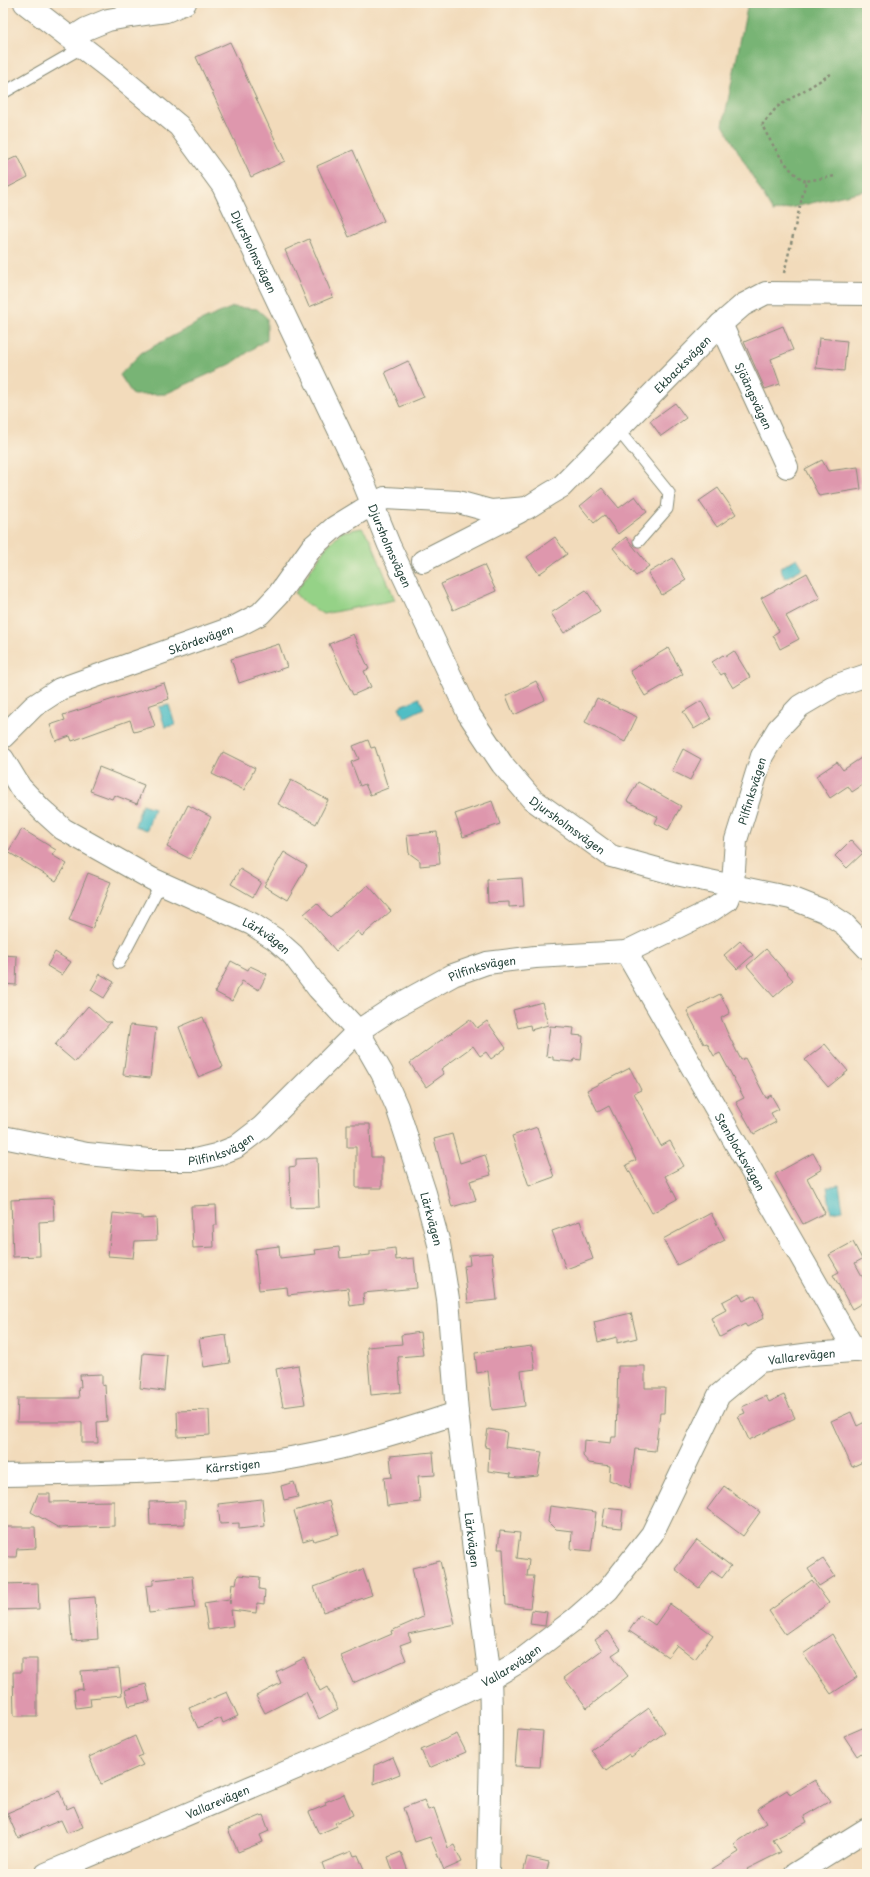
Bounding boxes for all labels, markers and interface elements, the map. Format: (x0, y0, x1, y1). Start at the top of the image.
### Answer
street label: Djursholmsvägen (227, 207, 281, 296)
street label: Ekbacksvägen (650, 331, 714, 397)
street label: Sjöängsvägen (731, 359, 777, 432)
street label: Djursholmsvägen (364, 501, 416, 590)
street label: Skördevägen (166, 620, 235, 658)
street label: Pilfinksvägen (733, 755, 770, 827)
street label: Djursholmsvägen (526, 791, 609, 858)
street label: Lärkvägen (240, 912, 294, 958)
street label: Pilfinksvägen (445, 951, 517, 985)
street label: Stenblocksvägen (711, 1109, 770, 1194)
street label: Pilfinksvägen (188, 1128, 257, 1169)
street label: Lärkvägen (417, 1190, 448, 1248)
street label: Vallarevägen (767, 1344, 836, 1368)
street label: Kärrstigen (205, 1454, 261, 1476)
street label: Lärkvägen (461, 1511, 485, 1568)
street label: Vallarevägen (478, 1640, 544, 1690)
street label: Vallarevägen (183, 1780, 252, 1822)

